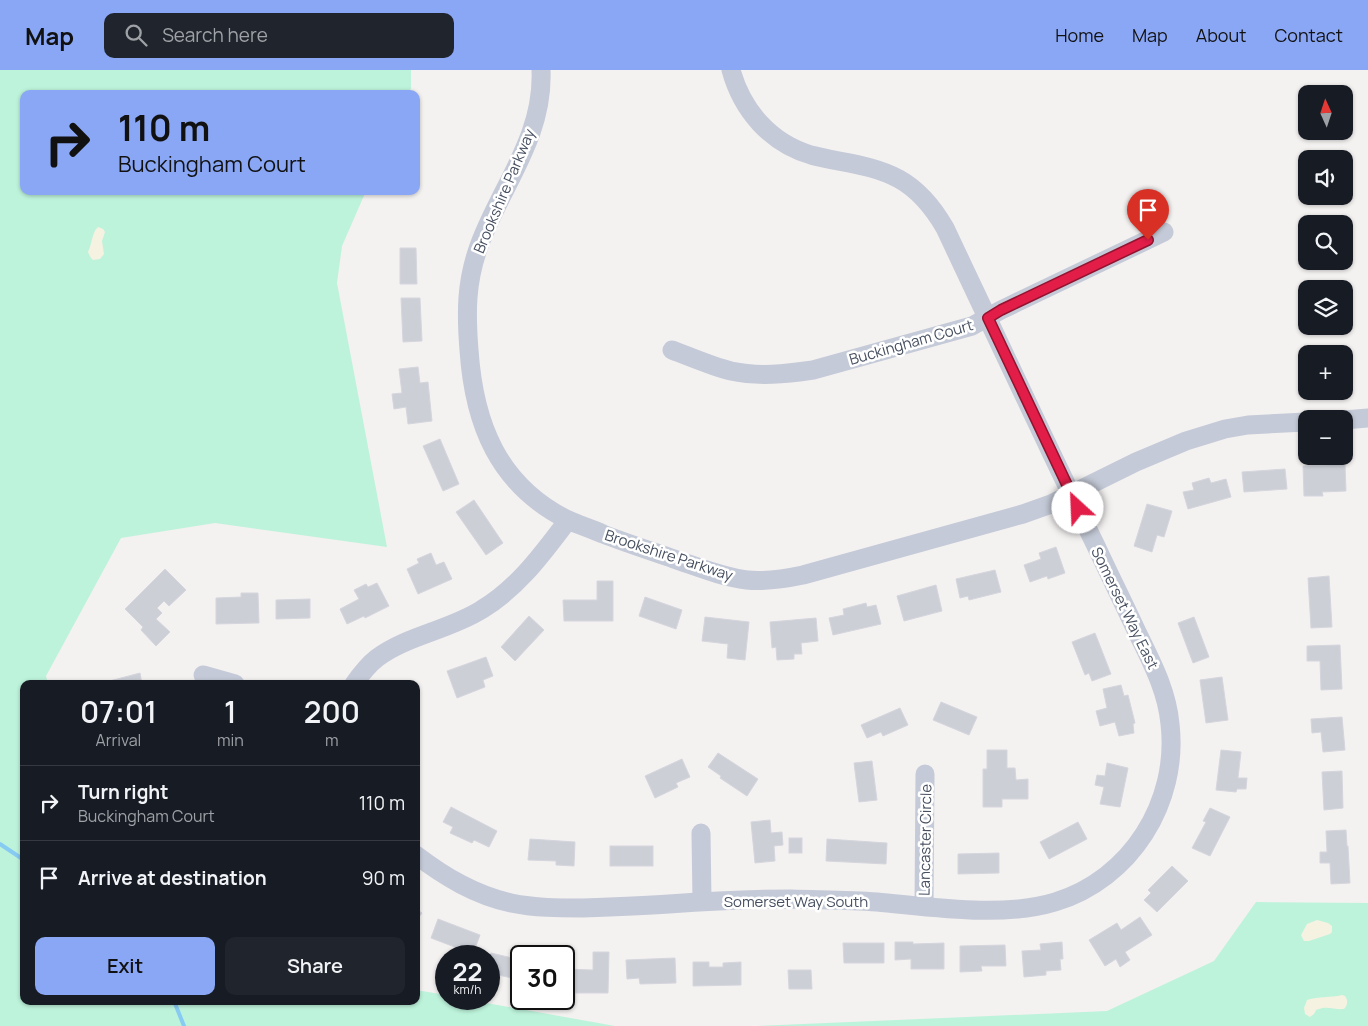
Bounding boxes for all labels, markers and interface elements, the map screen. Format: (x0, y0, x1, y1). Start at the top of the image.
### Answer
search box (104, 13, 454, 58)
text: Map (25, 19, 74, 52)
icon: search (122, 21, 150, 49)
text: Search here (162, 22, 268, 48)
text: Home (1055, 23, 1104, 47)
text: Map (1132, 23, 1168, 47)
text: About (1196, 23, 1246, 47)
text: Contact (1274, 23, 1343, 47)
north arrow (1298, 85, 1352, 140)
map controls (1298, 85, 1353, 465)
text: 110 m (118, 104, 210, 152)
icon: right (35, 110, 100, 175)
street label: Brookshire Parkway (468, 125, 540, 257)
text: Buckingham Court (118, 149, 306, 179)
button: sound (1298, 150, 1353, 205)
pin (1127, 189, 1169, 240)
icon: arrive (1134, 196, 1162, 224)
button: search (1298, 215, 1353, 270)
button: layers (1298, 280, 1353, 335)
street label: Buckingham Court (847, 314, 975, 370)
button: + (1298, 345, 1353, 400)
button: − (1298, 410, 1353, 465)
position arrow (1051, 481, 1103, 533)
street label: Brookshire Parkway (602, 524, 736, 586)
street label: Somerset Way East (1086, 544, 1164, 672)
text: 07:01 (80, 691, 157, 732)
text: 1 (224, 691, 237, 732)
text: 200 (304, 691, 360, 732)
text: Arrival (96, 729, 141, 751)
text: min (217, 729, 244, 751)
text: m (325, 729, 339, 751)
text: Turn right (78, 779, 168, 805)
street label: Lancaster Circle (914, 784, 936, 896)
icon: right (35, 789, 63, 817)
text: 110 m (359, 790, 405, 816)
text: Buckingham Court (78, 805, 215, 827)
icon: arrive (35, 864, 63, 892)
text: Arrive at destination (78, 865, 267, 891)
text: 90 m (362, 865, 405, 891)
street label: Somerset Way South (724, 891, 868, 912)
button: Exit (35, 937, 215, 995)
button: Share (225, 937, 405, 995)
speed limit sign: 30 (510, 945, 575, 1010)
text: 22 (453, 954, 482, 989)
text: km/h (454, 981, 481, 998)

